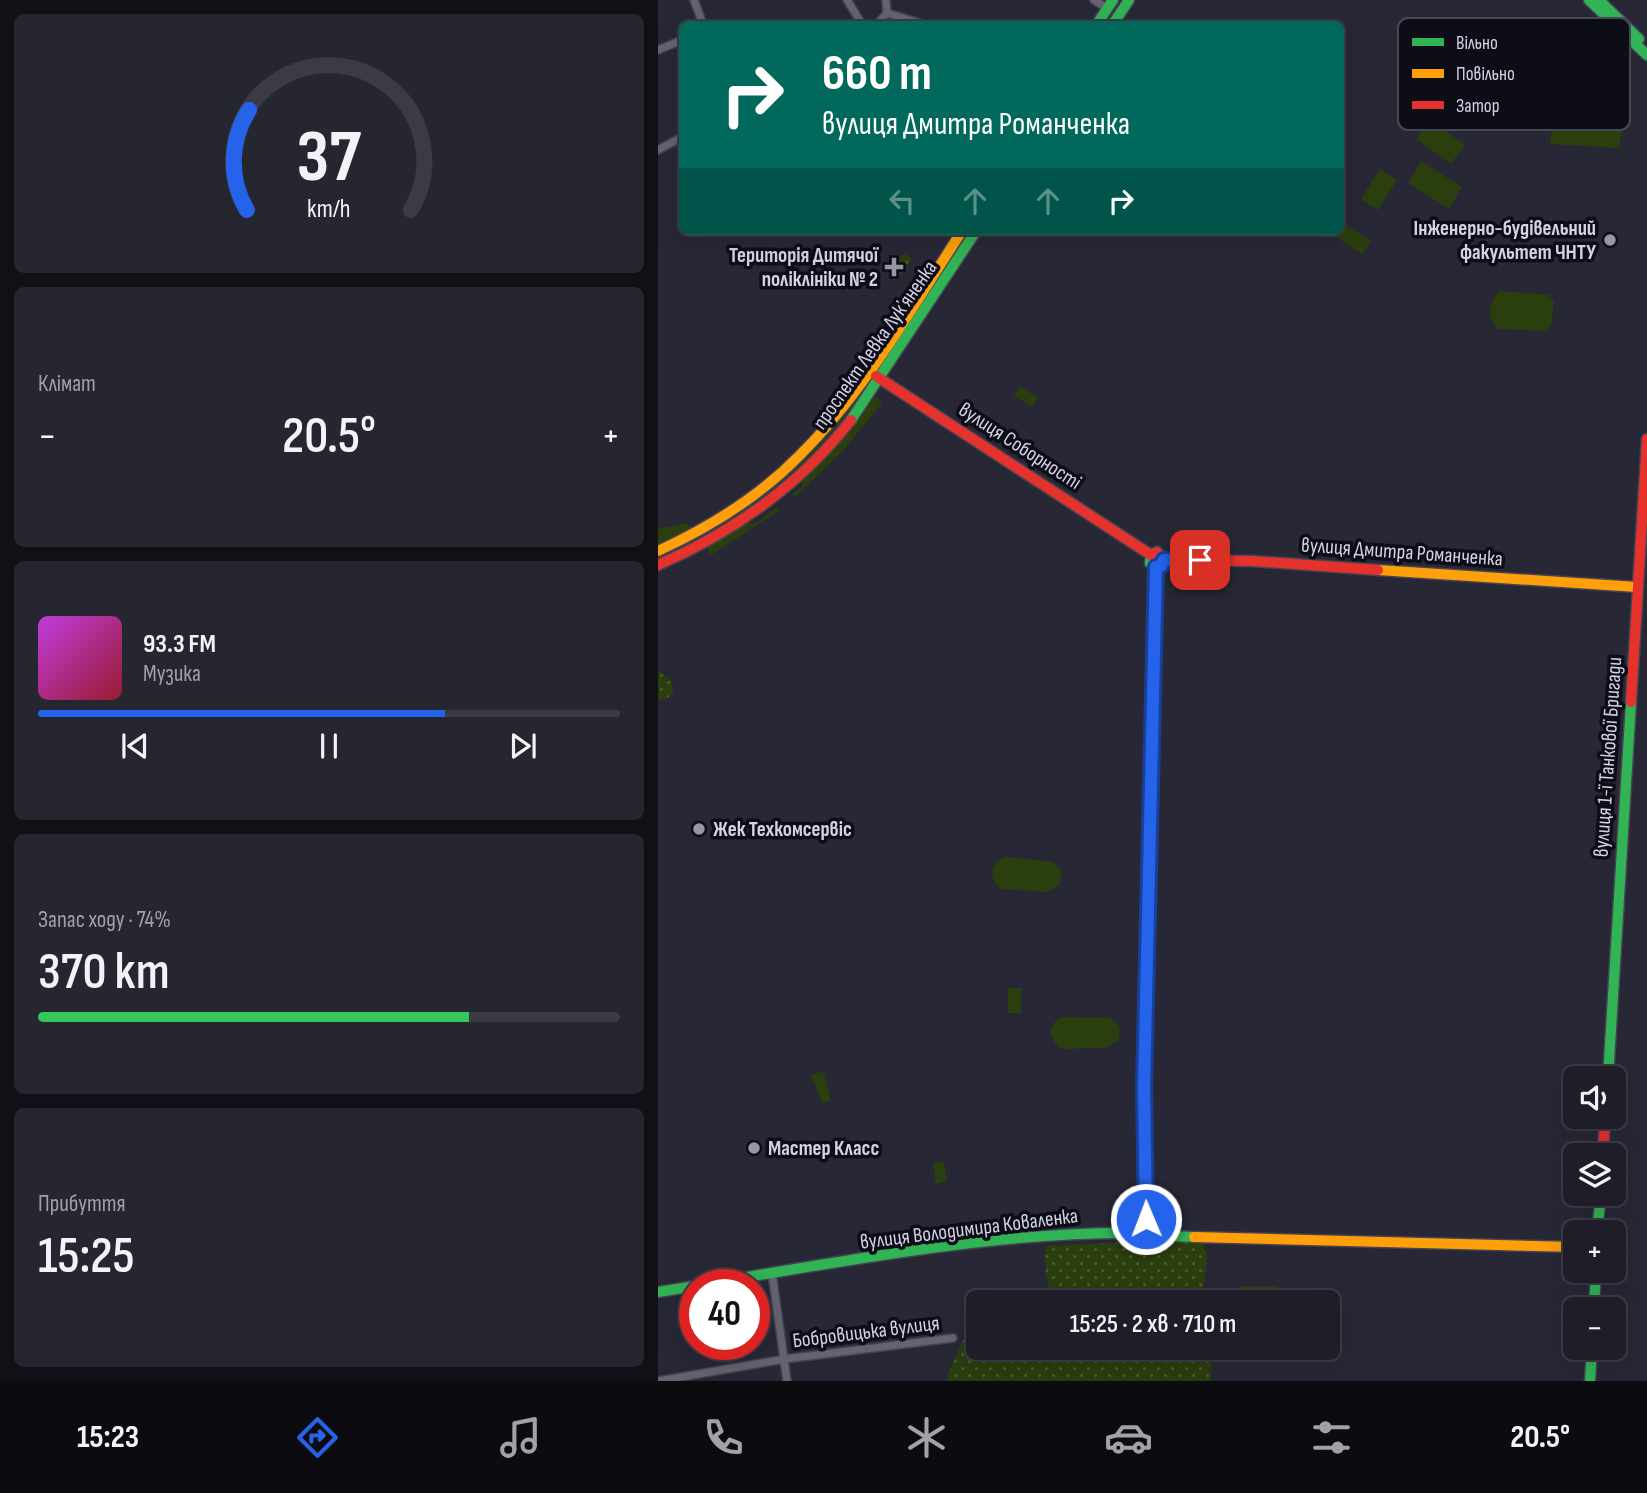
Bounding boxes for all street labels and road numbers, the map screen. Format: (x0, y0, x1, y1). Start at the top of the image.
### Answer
street label: проспект Левка Лукʼяненка (807, 256, 943, 434)
street label: вулиця Соборності (954, 397, 1086, 495)
street label: вулиця Дмитра Романченка (1300, 532, 1504, 572)
street label: вулиця 1-ї Танкової Бригади (1589, 656, 1627, 858)
street label: вулиця Володимира Коваленка (859, 1203, 1079, 1255)
street label: Бобровицька вулиця (791, 1311, 941, 1353)

